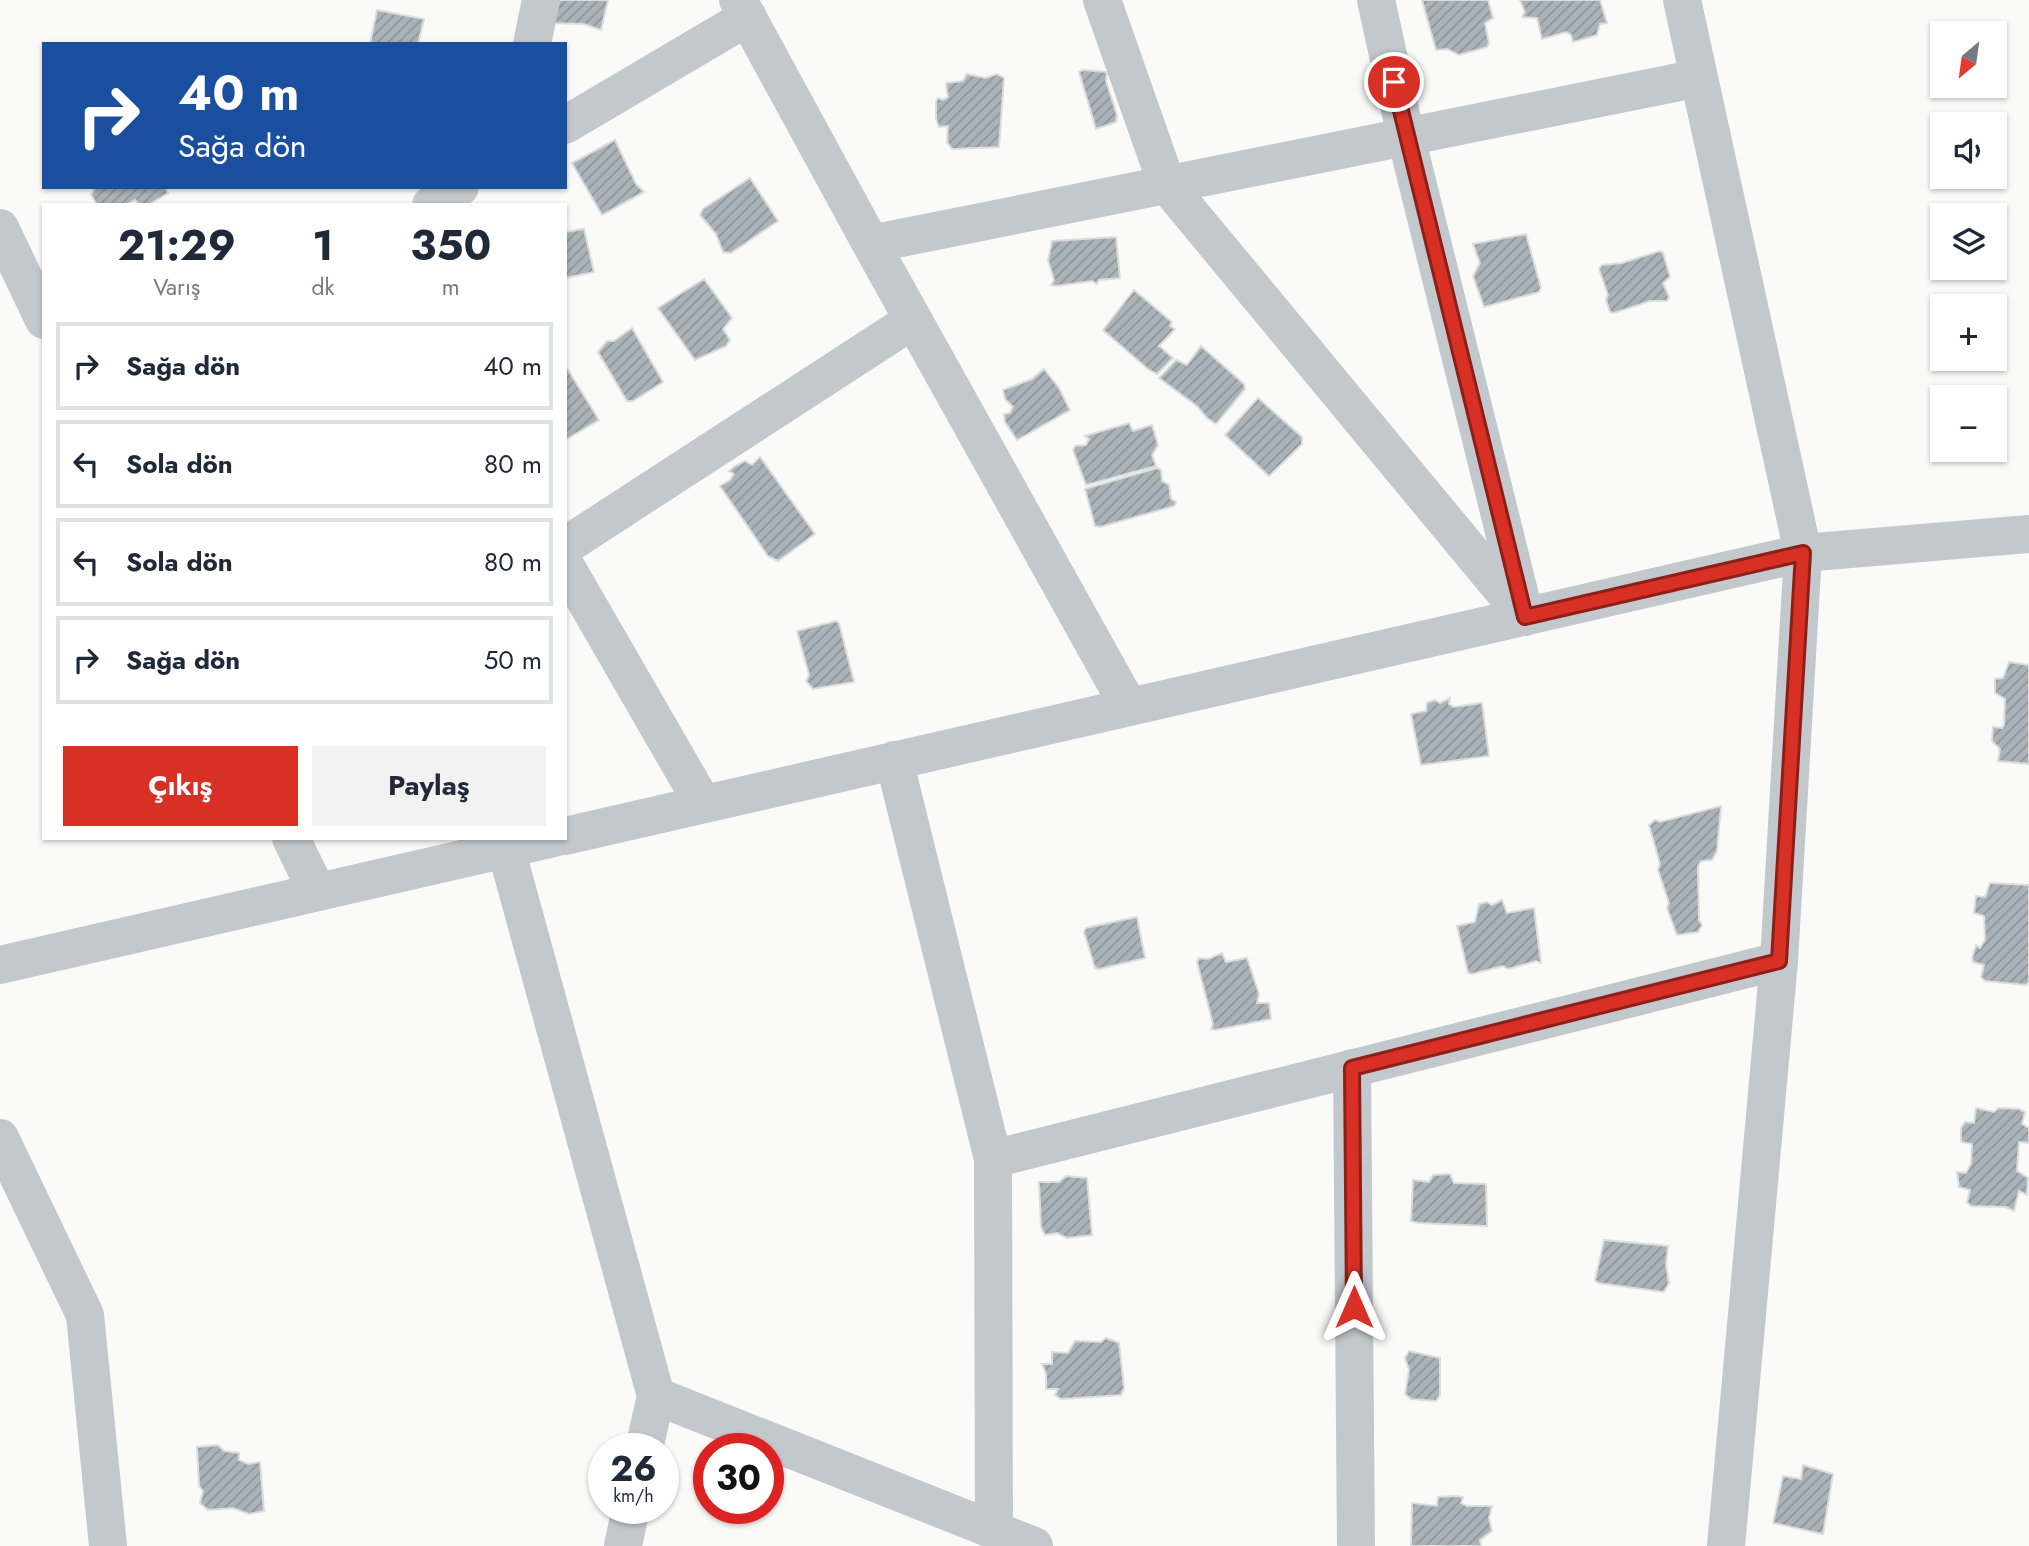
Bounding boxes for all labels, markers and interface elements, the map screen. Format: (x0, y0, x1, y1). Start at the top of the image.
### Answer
north arrow (1930, 21, 2007, 98)
map controls (1930, 21, 2007, 462)
pin (1364, 52, 1424, 112)
text: 40 m (178, 58, 300, 128)
icon: arrive (1375, 63, 1413, 101)
icon: right (63, 70, 154, 161)
button: sound (1930, 112, 2007, 189)
text: Sağa dön (178, 123, 307, 169)
button: layers (1930, 203, 2007, 280)
text: 21:29 (118, 215, 236, 276)
text: 1 (312, 215, 334, 276)
text: 350 (410, 215, 491, 276)
text: Varış (153, 270, 200, 304)
text: dk (311, 270, 335, 304)
text: m (442, 270, 460, 304)
button: + (1930, 294, 2007, 371)
icon: right (67, 347, 105, 385)
text: Sağa dön (126, 347, 240, 385)
text: 40 m (483, 347, 542, 385)
button: − (1930, 385, 2007, 462)
icon: left (67, 445, 105, 483)
text: Sola dön (126, 445, 233, 483)
text: 80 m (484, 445, 542, 483)
icon: left (67, 543, 105, 581)
text: Sola dön (126, 543, 233, 581)
text: 80 m (484, 543, 542, 581)
icon: right (67, 641, 105, 679)
text: Sağa dön (126, 641, 240, 679)
text: 50 m (484, 641, 542, 679)
button: Çıkış (63, 746, 298, 826)
button: Paylaş (312, 746, 546, 826)
position arrow (1317, 1270, 1391, 1344)
speed limit sign: 30 (693, 1433, 784, 1524)
text: 26 (610, 1444, 657, 1494)
text: km/h (613, 1483, 654, 1509)

